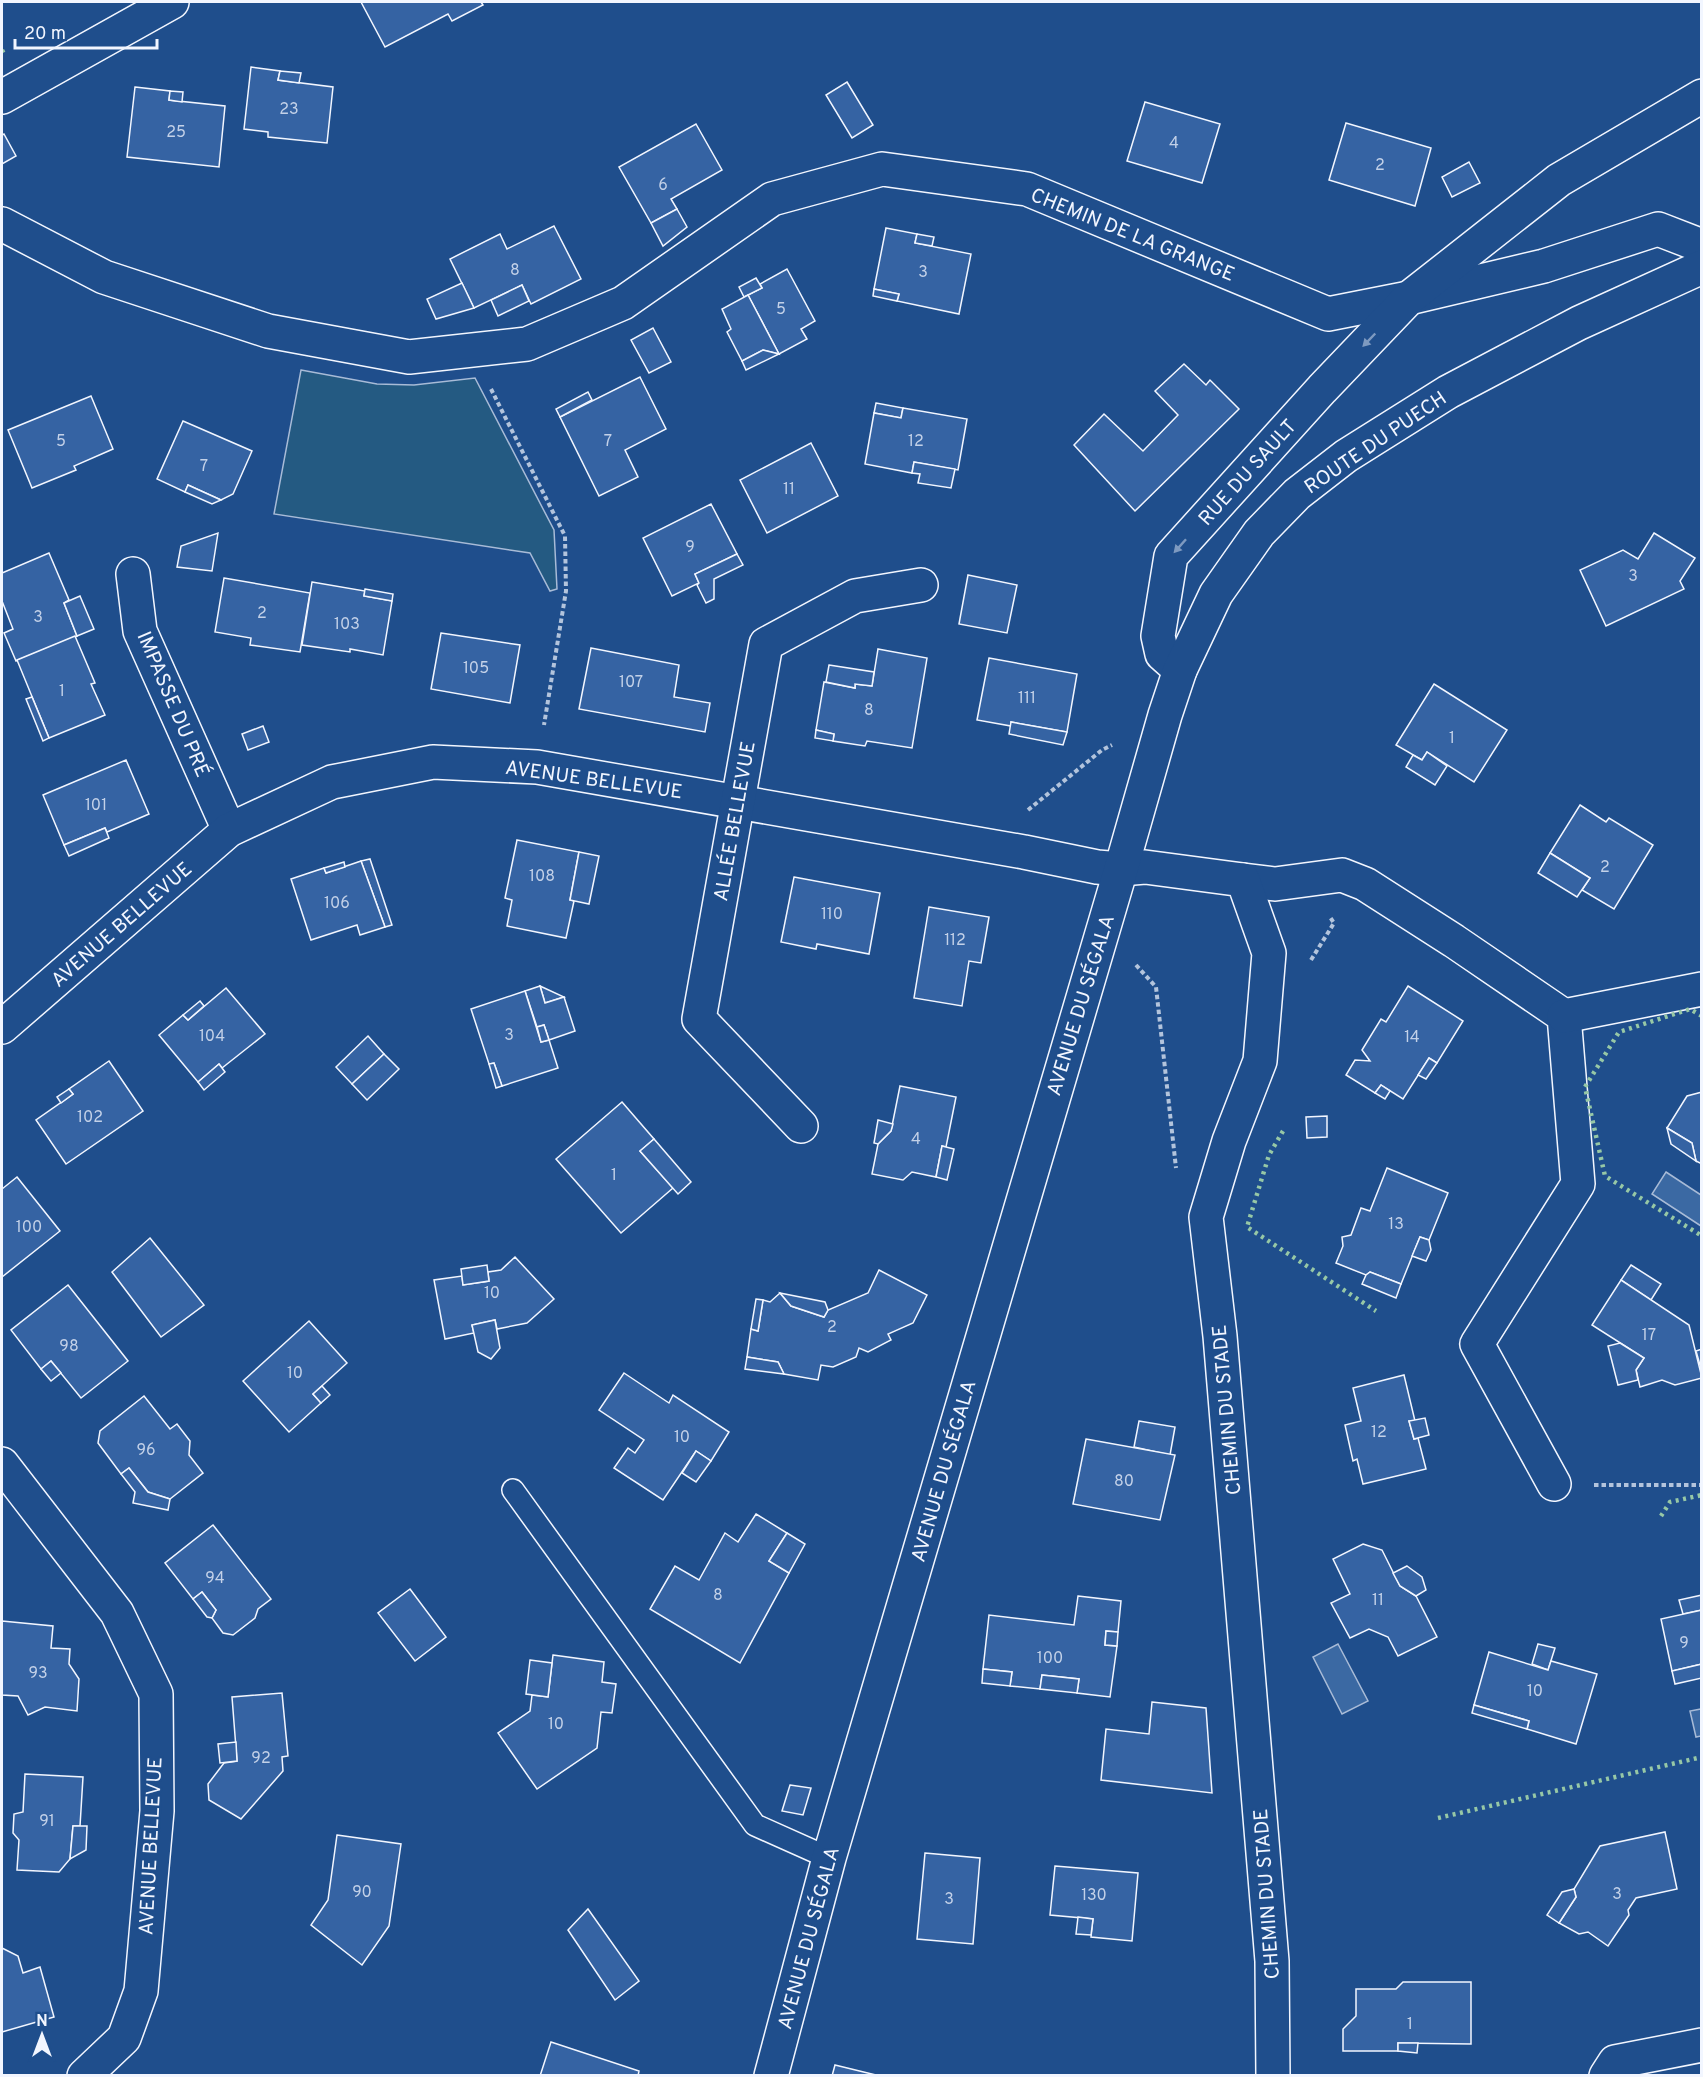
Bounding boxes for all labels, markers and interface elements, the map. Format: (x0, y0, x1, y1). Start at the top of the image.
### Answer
scale bar (15, 12, 158, 50)
text: 20 m (24, 23, 66, 46)
house number: 23 (279, 100, 299, 120)
house number: 25 (166, 123, 186, 143)
house number: 4 (1169, 134, 1179, 154)
house number: 2 (1375, 156, 1385, 176)
house number: 6 (658, 176, 668, 196)
street label: CHEMIN DE LA GRANGE (1026, 183, 1238, 289)
house number: 8 (510, 261, 520, 281)
house number: 3 (918, 263, 928, 283)
house number: 5 (776, 300, 786, 320)
one-way arrow (1362, 333, 1376, 347)
street label: ROUTE DU PUECH (1300, 386, 1452, 501)
street label: RUE DU SAULT (1194, 415, 1303, 532)
house number: 5 (56, 432, 66, 452)
house number: 7 (604, 432, 612, 452)
house number: 12 (908, 432, 924, 452)
house number: 7 (200, 457, 208, 477)
house number: 11 (783, 480, 795, 500)
house number: 9 (685, 538, 695, 558)
one-way arrow (1174, 538, 1187, 553)
house number: 3 (1628, 567, 1638, 587)
house number: 2 (257, 604, 267, 624)
house number: 3 (33, 608, 43, 628)
house number: 103 (334, 615, 360, 635)
street label: IMPASSE DU PRÉ (130, 627, 216, 782)
house number: 105 (463, 659, 489, 679)
house number: 107 (619, 673, 643, 693)
house number: 1 (59, 682, 65, 702)
house number: 111 (1018, 689, 1036, 709)
house number: 8 (864, 701, 874, 721)
house number: 1 (1449, 729, 1455, 749)
street label: ALLÉE BELLEVUE (707, 739, 763, 903)
street label: AVENUE BELLEVUE (503, 756, 684, 806)
house number: 101 (85, 796, 107, 816)
street label: AVENUE BELLEVUE (46, 857, 198, 994)
house number: 2 (1600, 858, 1610, 878)
house number: 108 (529, 867, 555, 887)
house number: 106 (324, 894, 350, 914)
house number: 110 (821, 905, 843, 925)
street label: AVENUE DU SÉGALA (1040, 911, 1122, 1099)
house number: 112 (944, 931, 966, 951)
house number: 3 (504, 1026, 514, 1046)
house number: 104 (199, 1027, 225, 1047)
house number: 14 (1404, 1028, 1420, 1048)
house number: 102 (77, 1108, 103, 1128)
house number: 4 (911, 1130, 921, 1150)
house number: 1 (611, 1166, 617, 1186)
house number: 13 (1388, 1215, 1404, 1235)
house number: 100 (16, 1218, 42, 1238)
house number: 10 (484, 1284, 500, 1304)
house number: 2 (827, 1318, 837, 1338)
street label: CHEMIN DU STADE (1208, 1324, 1248, 1496)
house number: 17 (1642, 1326, 1656, 1346)
house number: 98 (59, 1337, 79, 1357)
house number: 10 (287, 1364, 303, 1384)
street label: AVENUE DU SÉGALA (905, 1377, 983, 1566)
house number: 12 (1371, 1423, 1387, 1443)
house number: 10 (674, 1428, 690, 1448)
house number: 96 (136, 1441, 156, 1461)
house number: 80 (1114, 1472, 1134, 1492)
house number: 94 (205, 1569, 225, 1589)
house number: 8 (713, 1586, 723, 1606)
house number: 11 (1372, 1591, 1384, 1611)
house number: 9 (1679, 1634, 1689, 1654)
house number: 100 (1037, 1649, 1063, 1669)
house number: 93 (28, 1664, 48, 1684)
house number: 10 (1527, 1682, 1543, 1702)
house number: 10 (548, 1715, 564, 1735)
house number: 92 (251, 1749, 271, 1769)
street label: AVENUE BELLEVUE (134, 1756, 170, 1936)
street label: CHEMIN DU STADE (1249, 1808, 1287, 1980)
house number: 91 (39, 1812, 55, 1832)
street label: AVENUE DU SÉGALA (771, 1844, 847, 2033)
house number: 90 (352, 1883, 372, 1903)
house number: 3 (1612, 1885, 1622, 1905)
house number: 130 (1081, 1886, 1107, 1906)
house number: 3 (944, 1890, 954, 1910)
north arrow (12, 2005, 72, 2065)
text: N (36, 2012, 48, 2032)
house number: 1 (1407, 2015, 1413, 2035)

